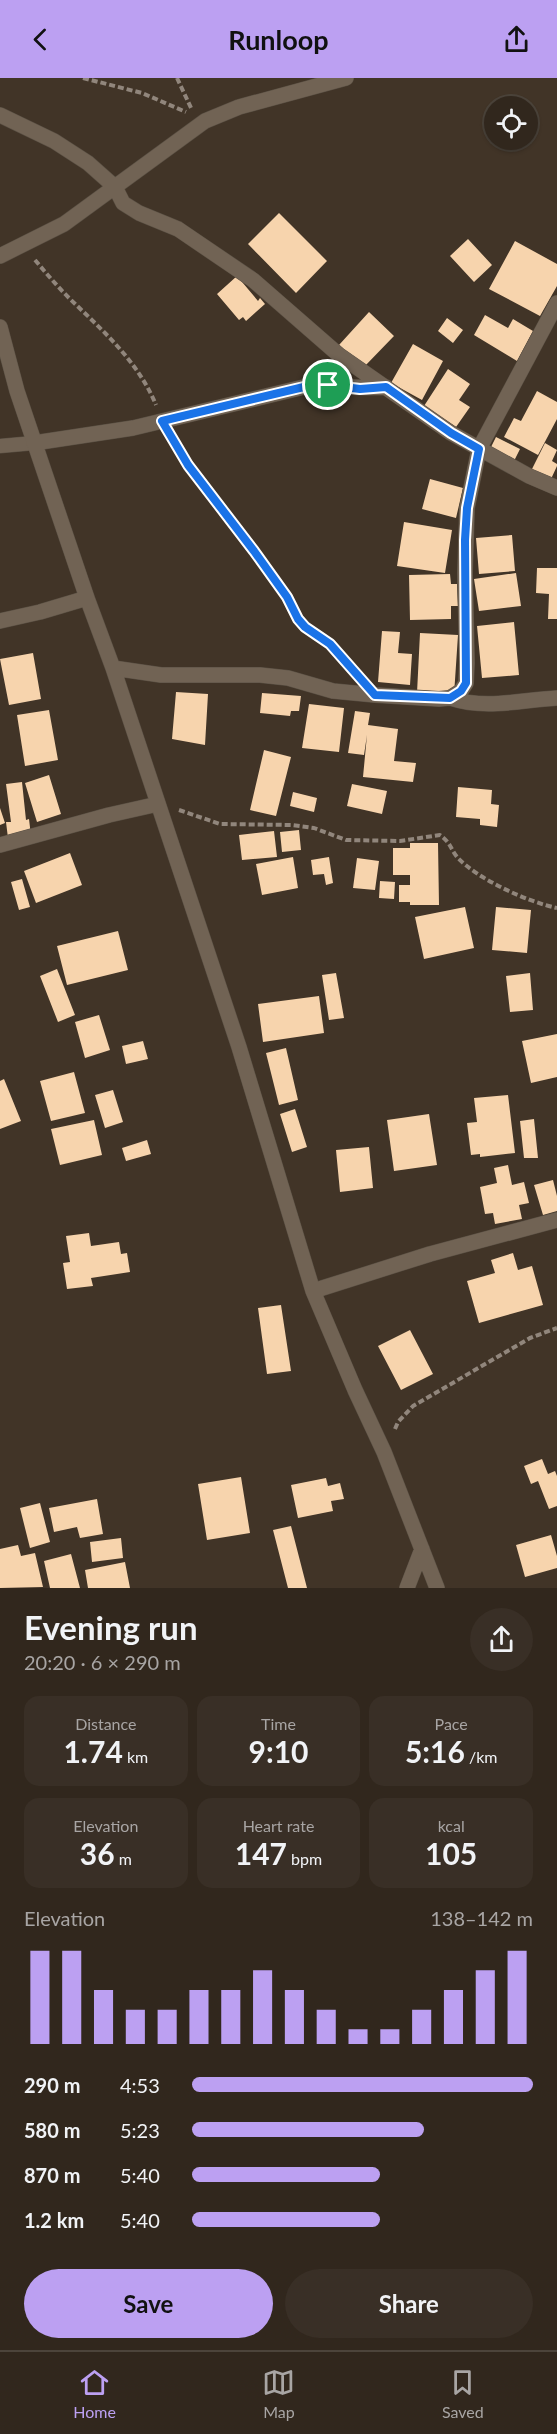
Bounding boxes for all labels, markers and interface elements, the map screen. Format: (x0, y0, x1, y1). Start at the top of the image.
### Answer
icon: back (24, 23, 57, 56)
text: Runloop (228, 23, 329, 56)
icon: share (500, 23, 533, 56)
map controls (484, 96, 538, 150)
button: locate (484, 96, 538, 150)
pin (302, 359, 353, 410)
icon: arrive (311, 368, 344, 401)
text: Evening run (24, 1607, 198, 1647)
button: share (470, 1608, 533, 1671)
text: 20:20 · 6 × 290 m (24, 1650, 181, 1674)
text: Distance (75, 1714, 137, 1733)
text: Time (261, 1714, 296, 1733)
text: Pace (435, 1714, 468, 1733)
text: 1.74 (63, 1733, 123, 1769)
text: 9:10 (249, 1733, 308, 1769)
text: 5:16 (405, 1733, 465, 1769)
text: km (123, 1747, 148, 1766)
text: /km (465, 1747, 497, 1766)
text: Elevation (73, 1816, 138, 1835)
text: Heart rate (243, 1816, 314, 1835)
text: kcal (438, 1816, 465, 1835)
text: 36 (80, 1835, 115, 1871)
text: 147 (235, 1835, 287, 1871)
text: 105 (425, 1835, 477, 1871)
text: m (115, 1849, 132, 1868)
text: bpm (287, 1849, 322, 1868)
text: Elevation (24, 1906, 105, 1930)
text: 138–142 m (430, 1906, 533, 1930)
text: 290 m (24, 2073, 80, 2097)
text: 4:53 (120, 2073, 160, 2097)
text: 580 m (24, 2118, 80, 2142)
text: 5:23 (120, 2118, 160, 2142)
text: 870 m (24, 2163, 80, 2187)
text: 5:40 (120, 2163, 160, 2187)
text: 1.2 km (24, 2208, 84, 2232)
text: 5:40 (120, 2208, 160, 2232)
button: Save (24, 2269, 273, 2338)
button: Share (285, 2269, 533, 2338)
tab: Home (73, 2366, 116, 2421)
tab: Map (262, 2366, 295, 2421)
tab: Saved (442, 2366, 484, 2421)

